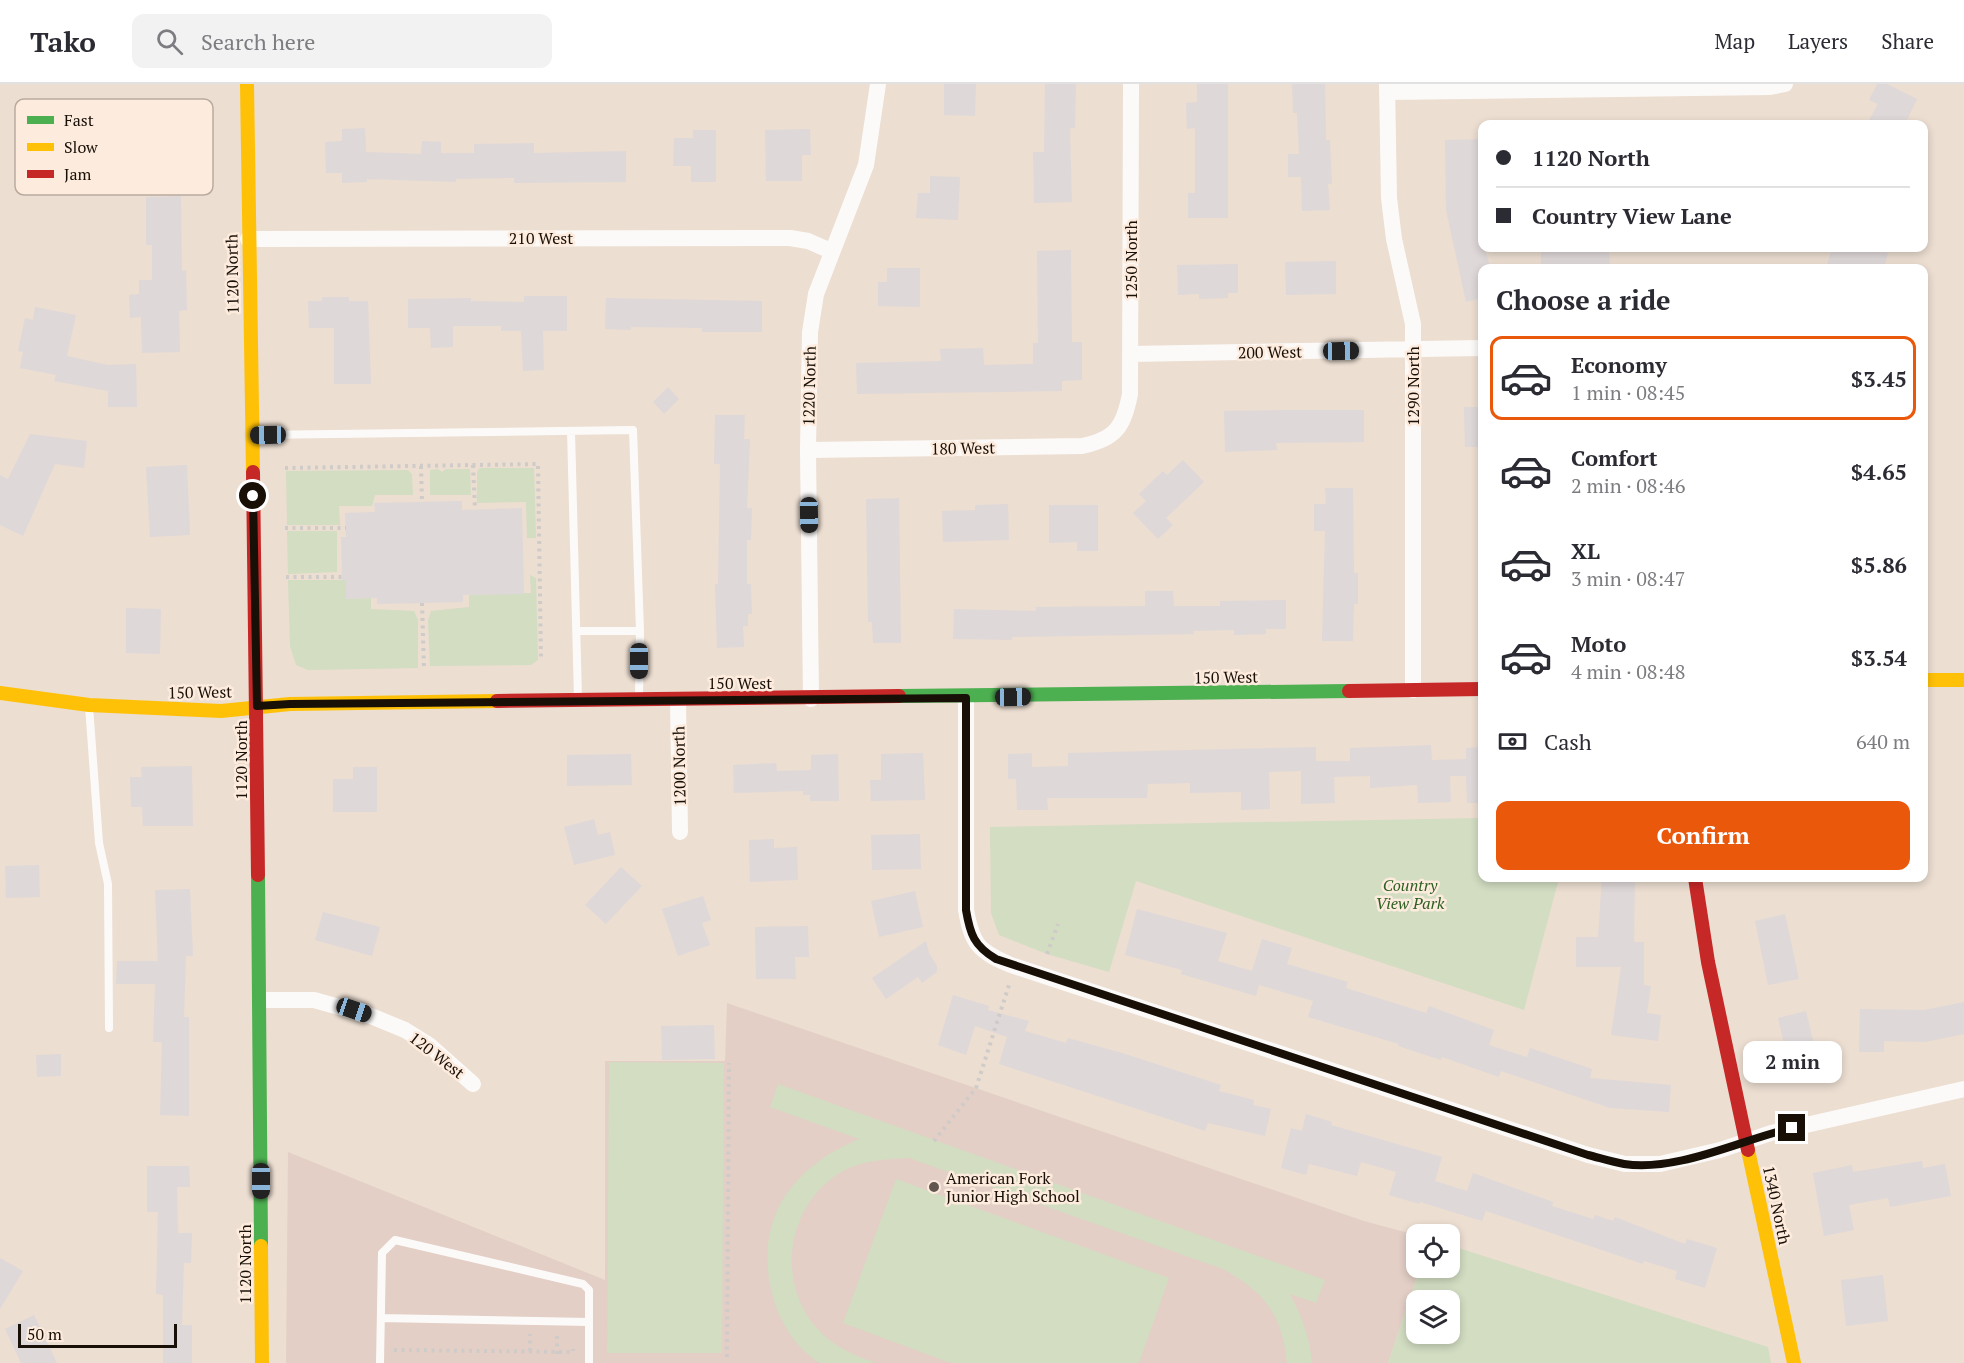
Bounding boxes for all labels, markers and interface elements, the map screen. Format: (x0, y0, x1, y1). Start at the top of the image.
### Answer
search box (132, 14, 552, 68)
text: Tako (30, 23, 96, 60)
icon: search (153, 25, 186, 58)
text: Search here (201, 27, 315, 56)
text: Map (1714, 27, 1755, 55)
text: Layers (1788, 27, 1848, 55)
text: Share (1881, 27, 1934, 55)
legend (15, 99, 213, 195)
text: Fast (64, 109, 94, 131)
text: Slow (64, 136, 98, 158)
text: 1120 North (1532, 143, 1650, 172)
text: Jam (64, 163, 92, 185)
text: Country View Lane (1532, 201, 1732, 230)
street label: 1250 North (1120, 219, 1142, 300)
street label: 210 West (509, 227, 573, 249)
street label: 1120 North (220, 233, 244, 314)
text: Choose a ride (1496, 282, 1671, 318)
street label: 200 West (1238, 340, 1302, 364)
car (1323, 342, 1359, 360)
street label: 1220 North (797, 345, 821, 426)
street label: 1290 North (1402, 345, 1424, 426)
text: Economy (1571, 350, 1667, 379)
icon: car (1499, 351, 1553, 405)
text: $3.45 (1851, 364, 1907, 393)
text: 1 min · 08:45 (1571, 379, 1685, 406)
car (250, 426, 286, 444)
street label: 180 West (931, 436, 995, 460)
text: Comfort (1571, 443, 1657, 472)
icon: car (1499, 444, 1553, 498)
text: $4.65 (1851, 457, 1907, 486)
text: 2 min · 08:46 (1571, 472, 1685, 499)
route start (239, 482, 266, 509)
car (800, 497, 818, 533)
text: XL (1571, 536, 1600, 565)
icon: car (1499, 537, 1553, 591)
text: $5.86 (1851, 550, 1907, 579)
text: 3 min · 08:47 (1571, 565, 1685, 592)
text: Moto (1571, 629, 1626, 658)
icon: car (1499, 630, 1553, 684)
car (630, 643, 648, 679)
text: $3.54 (1851, 643, 1907, 672)
text: 4 min · 08:48 (1571, 658, 1685, 685)
street label: 150 West (1194, 665, 1258, 689)
street label: 150 West (708, 672, 772, 694)
street label: 150 West (168, 680, 232, 704)
car (995, 688, 1031, 706)
street label: 1120 North (230, 719, 252, 800)
street label: 1200 North (667, 725, 691, 806)
icon: cash (1496, 725, 1529, 758)
text: Cash (1544, 727, 1592, 756)
text: 640 m (1856, 728, 1910, 755)
button: Confirm (1496, 801, 1910, 870)
park label: Country View Park (1376, 874, 1445, 914)
car (334, 996, 374, 1024)
street label: 120 West (405, 1027, 469, 1083)
callout: 2 min (1742, 1041, 1842, 1083)
text: 2 min (1765, 1048, 1820, 1075)
route end (1778, 1114, 1805, 1141)
car (252, 1163, 270, 1199)
street label: 1340 North (1758, 1164, 1796, 1247)
place label: American Fork Junior High School (946, 1167, 1080, 1207)
marker: American Fork Junior High School (927, 1180, 941, 1194)
street label: 1120 North (234, 1223, 256, 1304)
map controls (1406, 1224, 1460, 1344)
button: locate (1406, 1224, 1460, 1278)
button: layers (1406, 1290, 1460, 1344)
scale bar (18, 1321, 177, 1348)
text: 50 m (27, 1323, 62, 1345)

